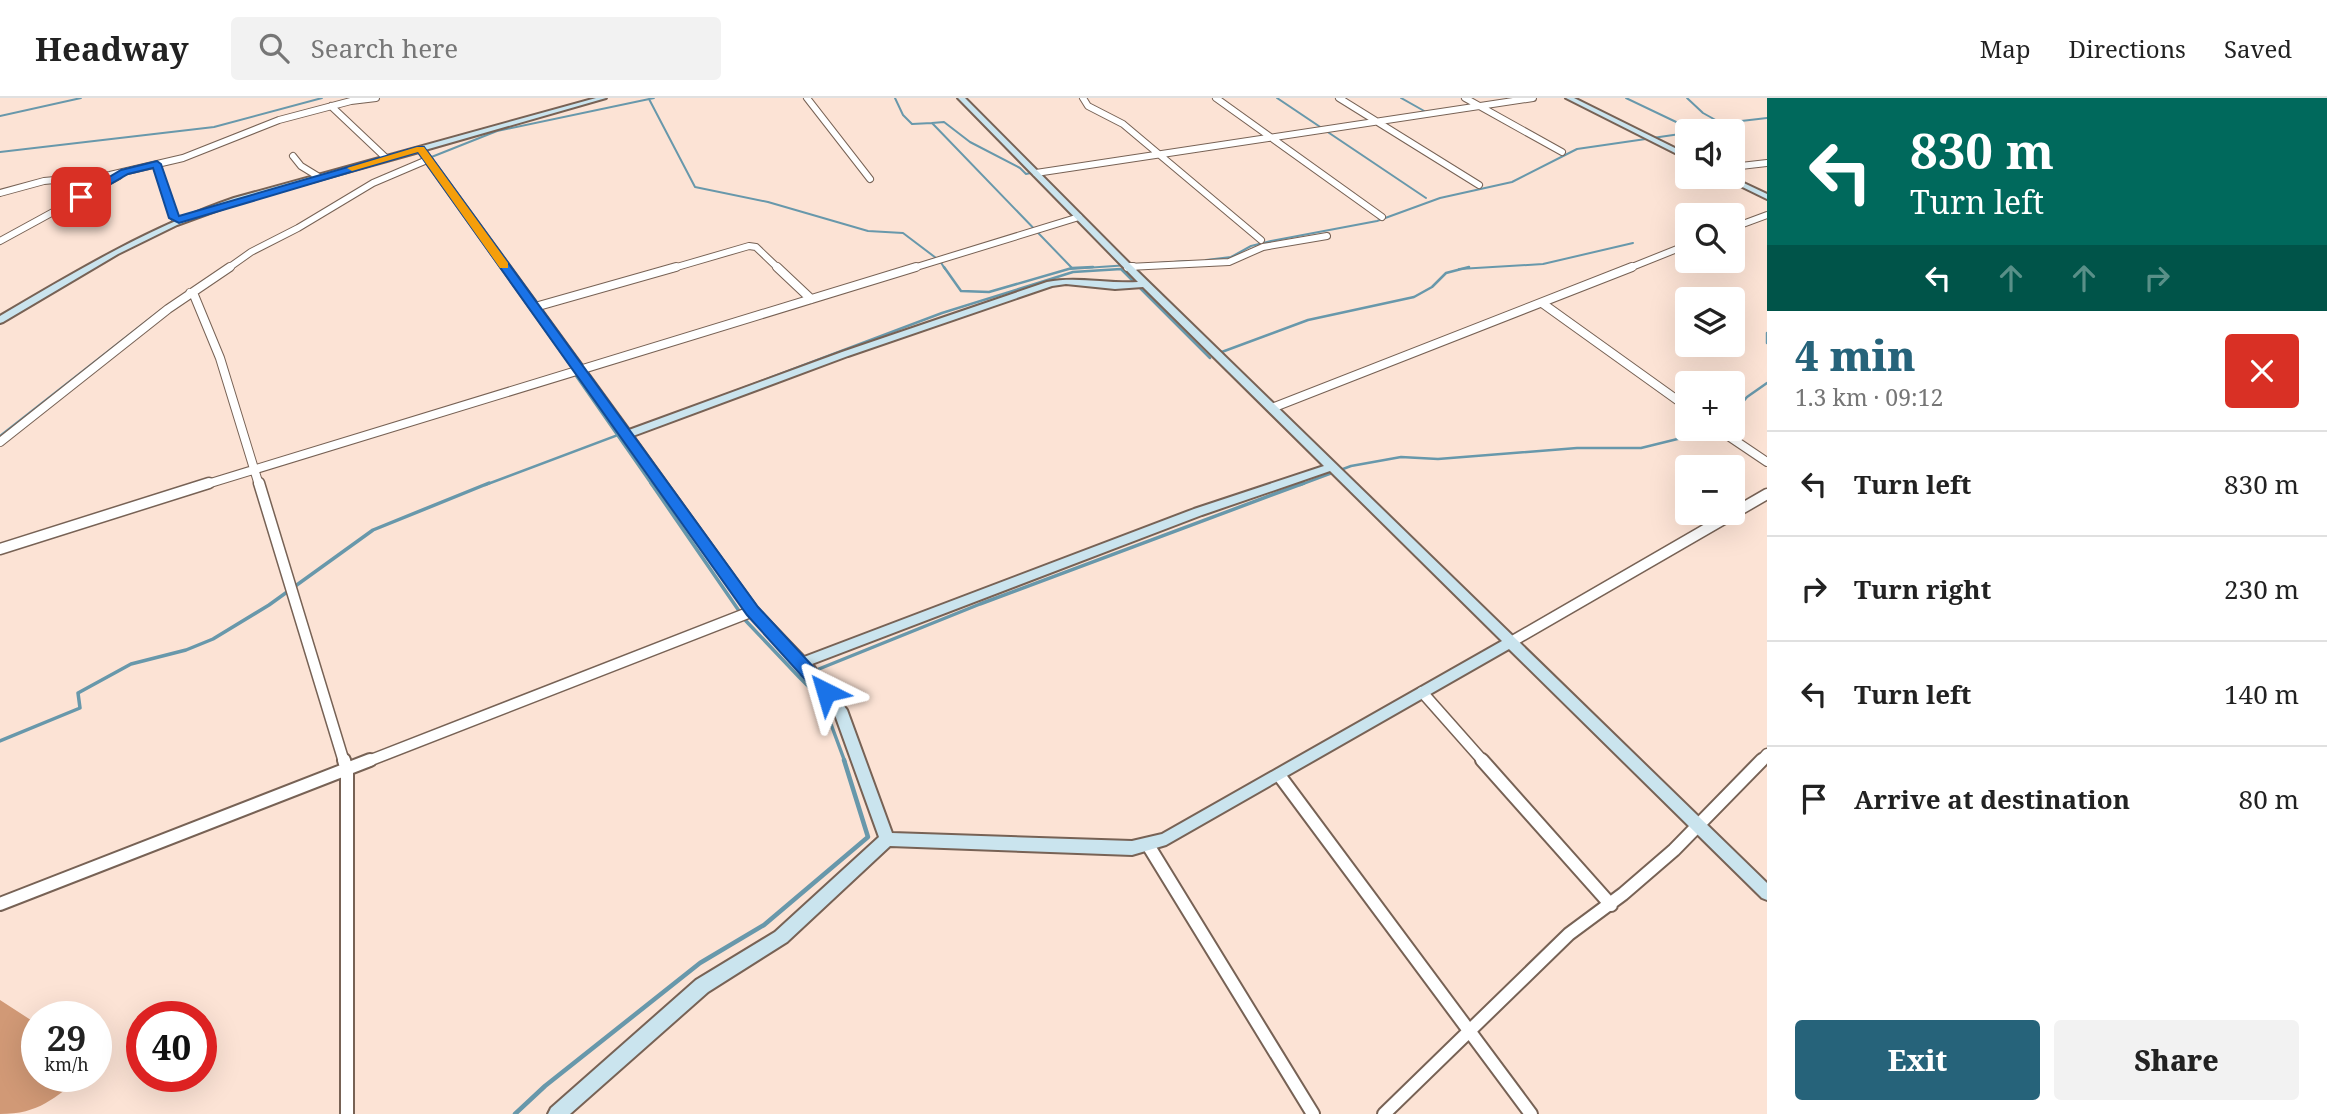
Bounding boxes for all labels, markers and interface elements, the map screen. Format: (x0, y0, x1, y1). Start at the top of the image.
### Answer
search box (231, 17, 721, 80)
text: Headway (35, 26, 189, 71)
icon: search (255, 29, 293, 67)
text: Search here (311, 30, 458, 66)
text: Map (1980, 32, 2031, 65)
text: Directions (2069, 32, 2186, 65)
text: Saved (2224, 32, 2292, 65)
text: 830 m (1910, 117, 2054, 183)
map controls (1675, 119, 1745, 525)
button: sound (1675, 119, 1745, 189)
icon: left (1795, 126, 1886, 217)
pin (51, 167, 111, 227)
icon: arrive (62, 178, 100, 216)
text: Turn left (1910, 180, 2044, 223)
button: search (1675, 203, 1745, 273)
icon: left (1919, 259, 1957, 297)
icon: ahead (1992, 259, 2030, 297)
icon: ahead (2065, 259, 2103, 297)
icon: right (2138, 259, 2176, 297)
button: layers (1675, 287, 1745, 357)
text: 4 min (1795, 326, 1916, 383)
button: close (2225, 334, 2299, 408)
button: + (1675, 371, 1745, 441)
text: 1.3 km · 09:12 (1795, 381, 1943, 413)
button: − (1675, 455, 1745, 525)
icon: left (1795, 465, 1833, 503)
text: Turn left (1854, 466, 1971, 502)
text: 830 m (2224, 466, 2299, 502)
icon: right (1795, 570, 1833, 608)
text: Turn right (1854, 571, 1991, 607)
text: 230 m (2224, 571, 2299, 607)
position arrow (789, 655, 863, 729)
icon: left (1795, 675, 1833, 713)
text: Turn left (1854, 676, 1971, 712)
text: 140 m (2224, 676, 2299, 712)
icon: arrive (1795, 780, 1833, 818)
text: Arrive at destination (1854, 781, 2130, 817)
text: 80 m (2239, 781, 2299, 817)
speed limit sign: 40 (126, 1001, 217, 1092)
text: 29 (47, 1014, 86, 1061)
button: Exit (1795, 1020, 2040, 1100)
button: Share (2054, 1020, 2299, 1100)
text: km/h (44, 1052, 89, 1076)

